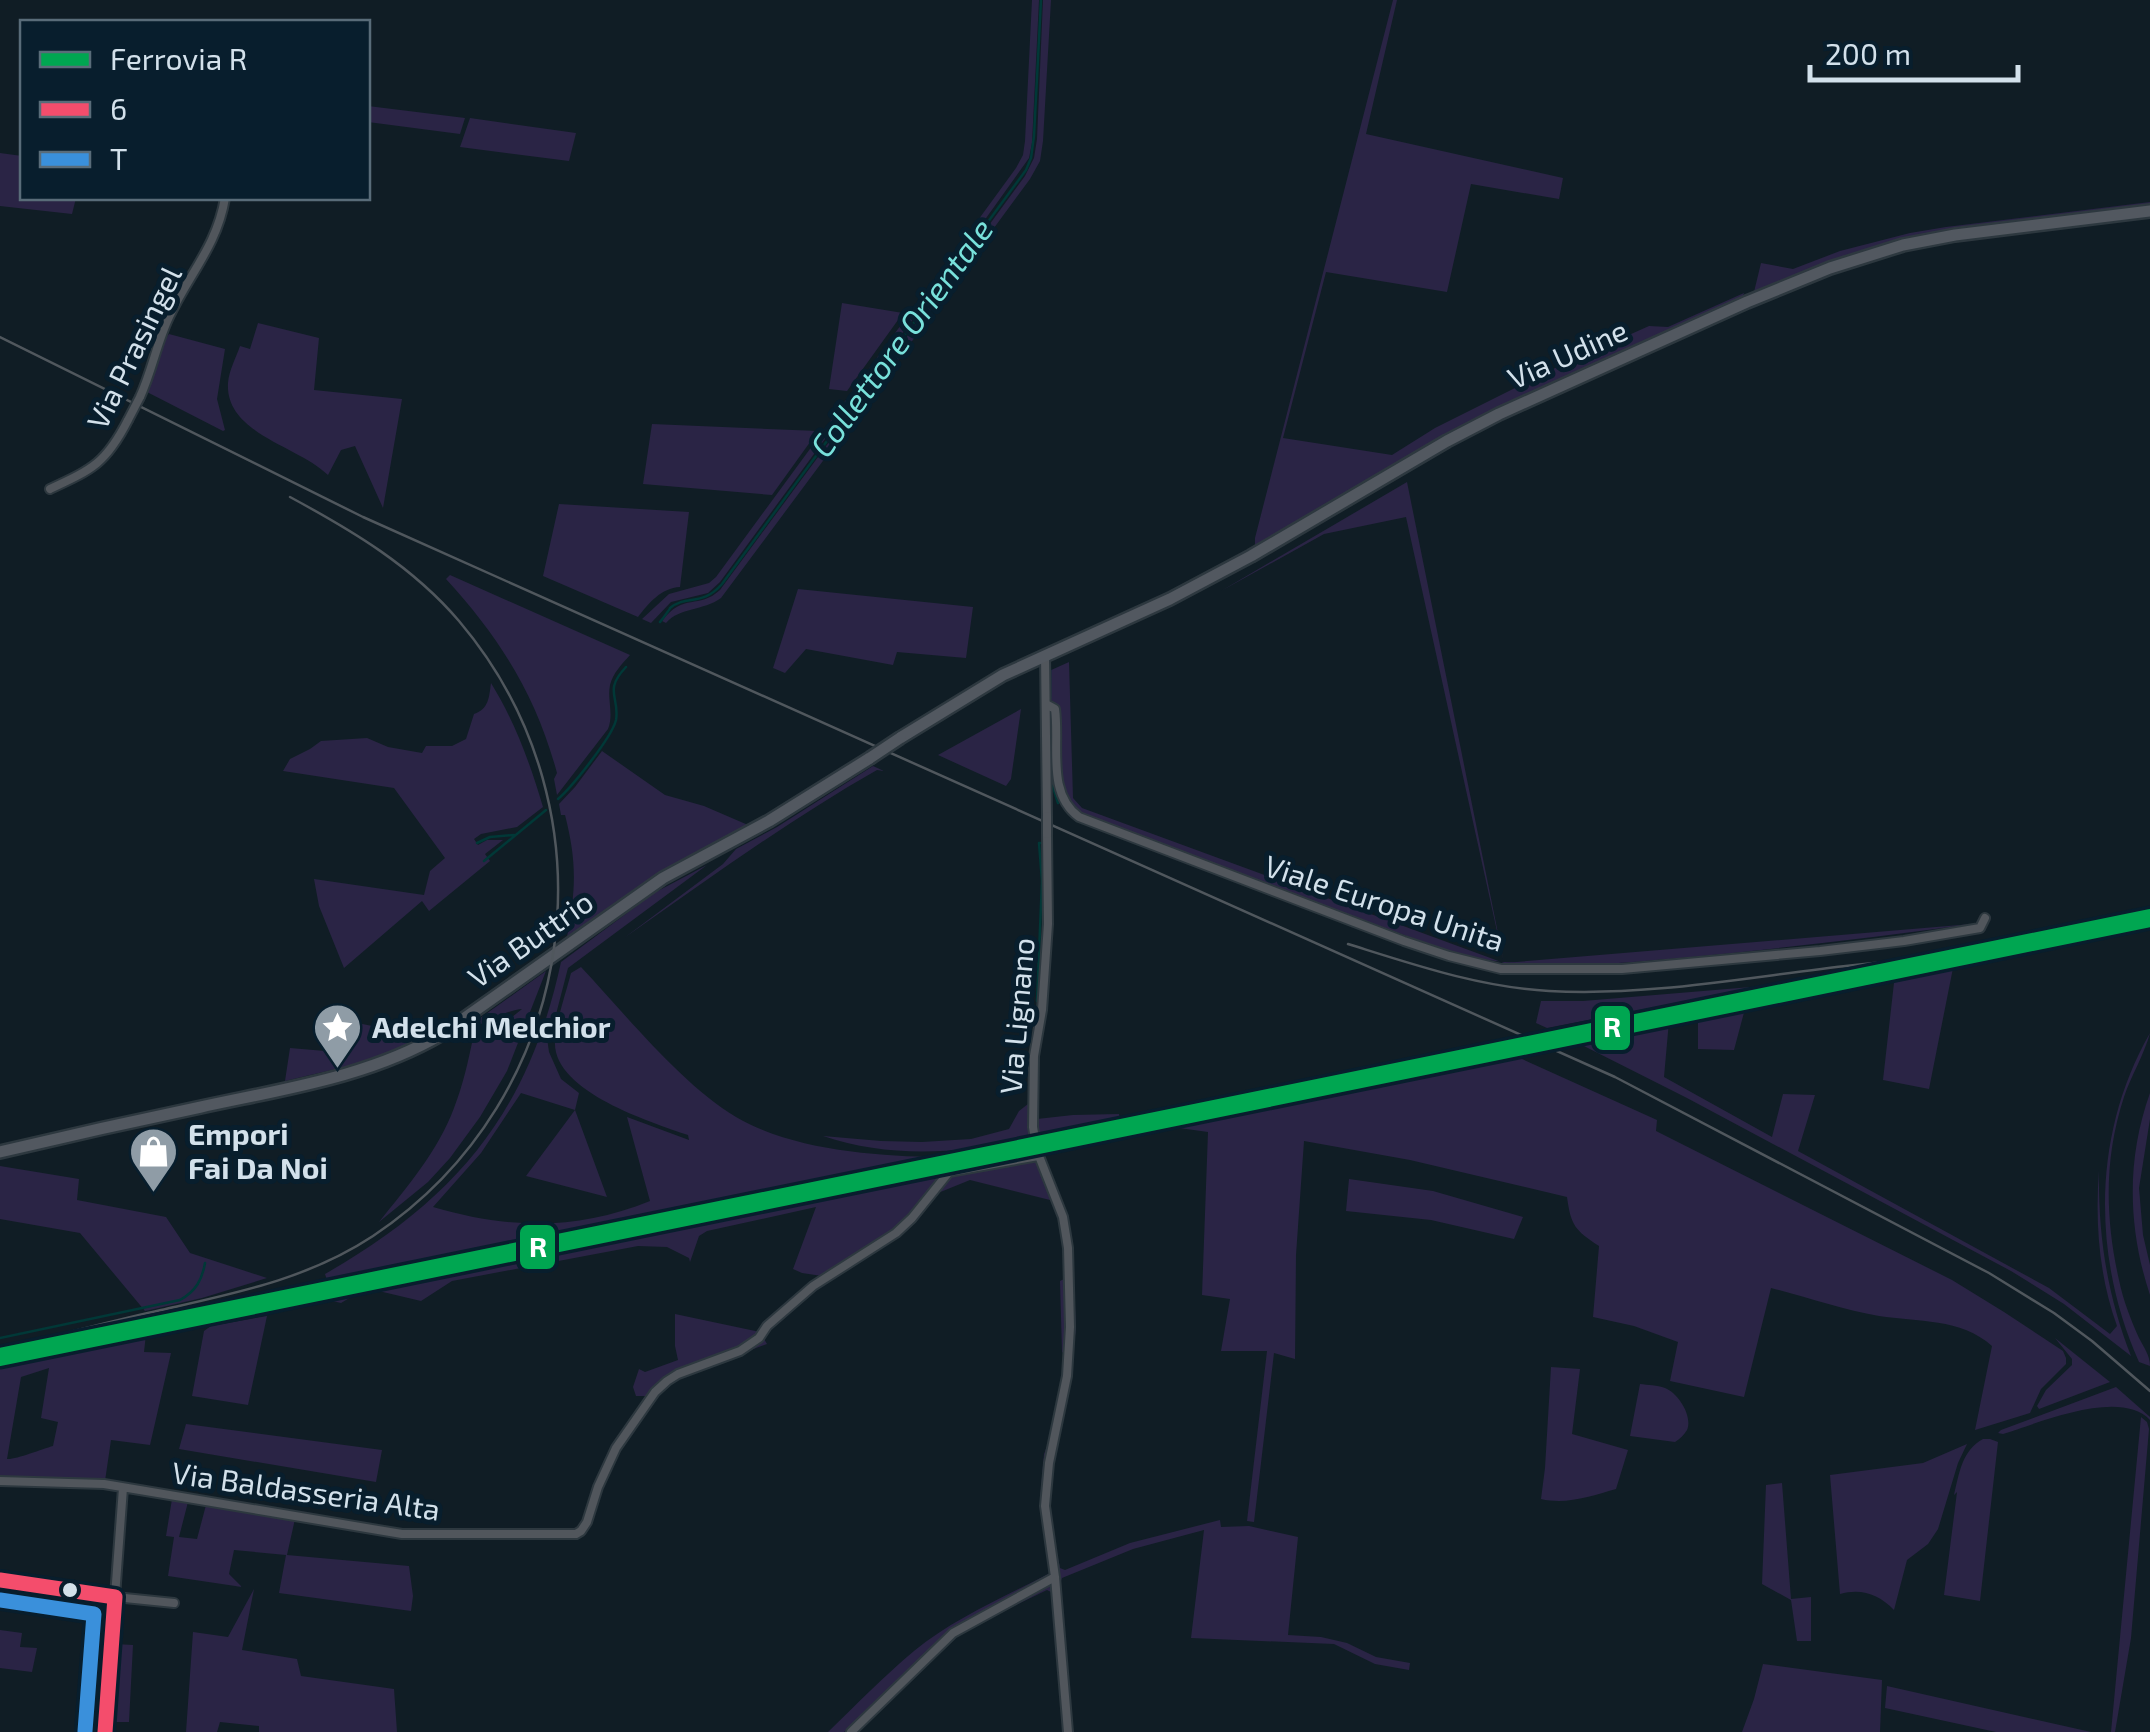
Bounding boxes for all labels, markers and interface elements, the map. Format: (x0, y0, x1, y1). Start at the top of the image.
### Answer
legend (20, 20, 370, 200)
scale bar (1810, 20, 2018, 82)
text: 200 m (1825, 35, 1911, 71)
text: Ferrovia R (110, 40, 247, 76)
text: 6 (110, 90, 127, 126)
text: T (110, 140, 127, 176)
water label: Collettore Orientale (801, 210, 1000, 463)
street label: Via Prasingel (78, 260, 188, 434)
street label: Via Udine (1502, 311, 1633, 395)
street label: Viale Europa Unita (1260, 846, 1509, 958)
street label: Via Buttrio (461, 882, 599, 994)
street label: Via Lignano (991, 936, 1041, 1096)
place icon: Adelchi Melchior (311, 1002, 363, 1070)
line badge: R (1593, 1004, 1632, 1052)
place label: Adelchi Melchior (372, 1008, 611, 1044)
text: R (1603, 1009, 1621, 1043)
place label: Empori Fai Da Noi (188, 1115, 328, 1185)
shop icon: Empori Fai Da Noi (127, 1126, 179, 1194)
line badge: R (518, 1223, 557, 1271)
text: R (529, 1229, 547, 1263)
street label: Via Baldasseria Alta (170, 1453, 443, 1527)
unlabelled marker (60, 1580, 80, 1600)

